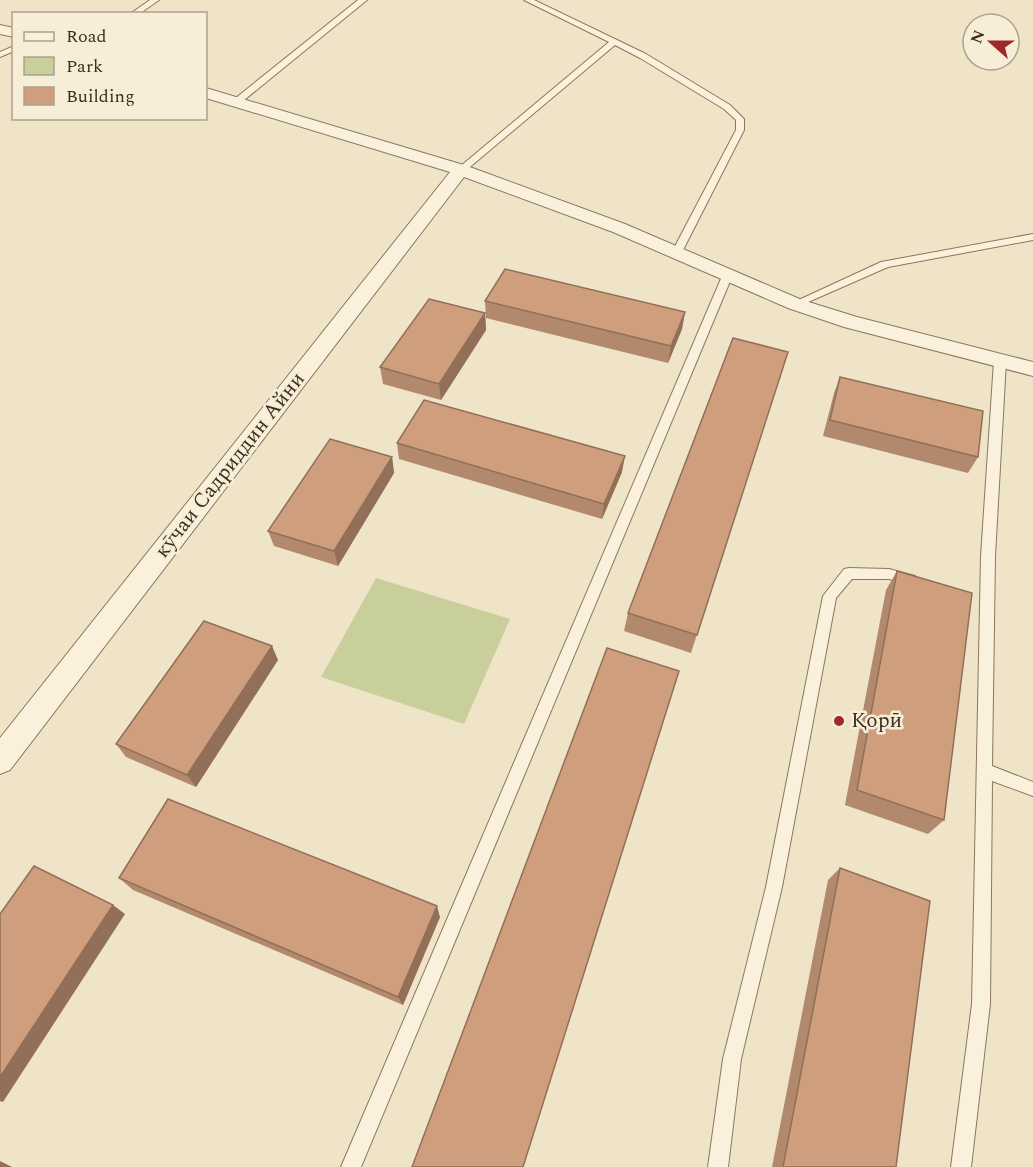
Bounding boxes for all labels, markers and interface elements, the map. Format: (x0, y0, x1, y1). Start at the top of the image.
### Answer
legend (12, 12, 207, 120)
north arrow (961, 12, 1021, 72)
text: Road (66, 23, 107, 50)
text: N (964, 27, 991, 47)
text: Park (66, 53, 103, 80)
text: Building (66, 83, 135, 110)
street label: кӯчаи Садриддин Айни (147, 365, 313, 565)
place label: Қорӣ (851, 705, 902, 737)
marker: Қорӣ (832, 714, 846, 728)

